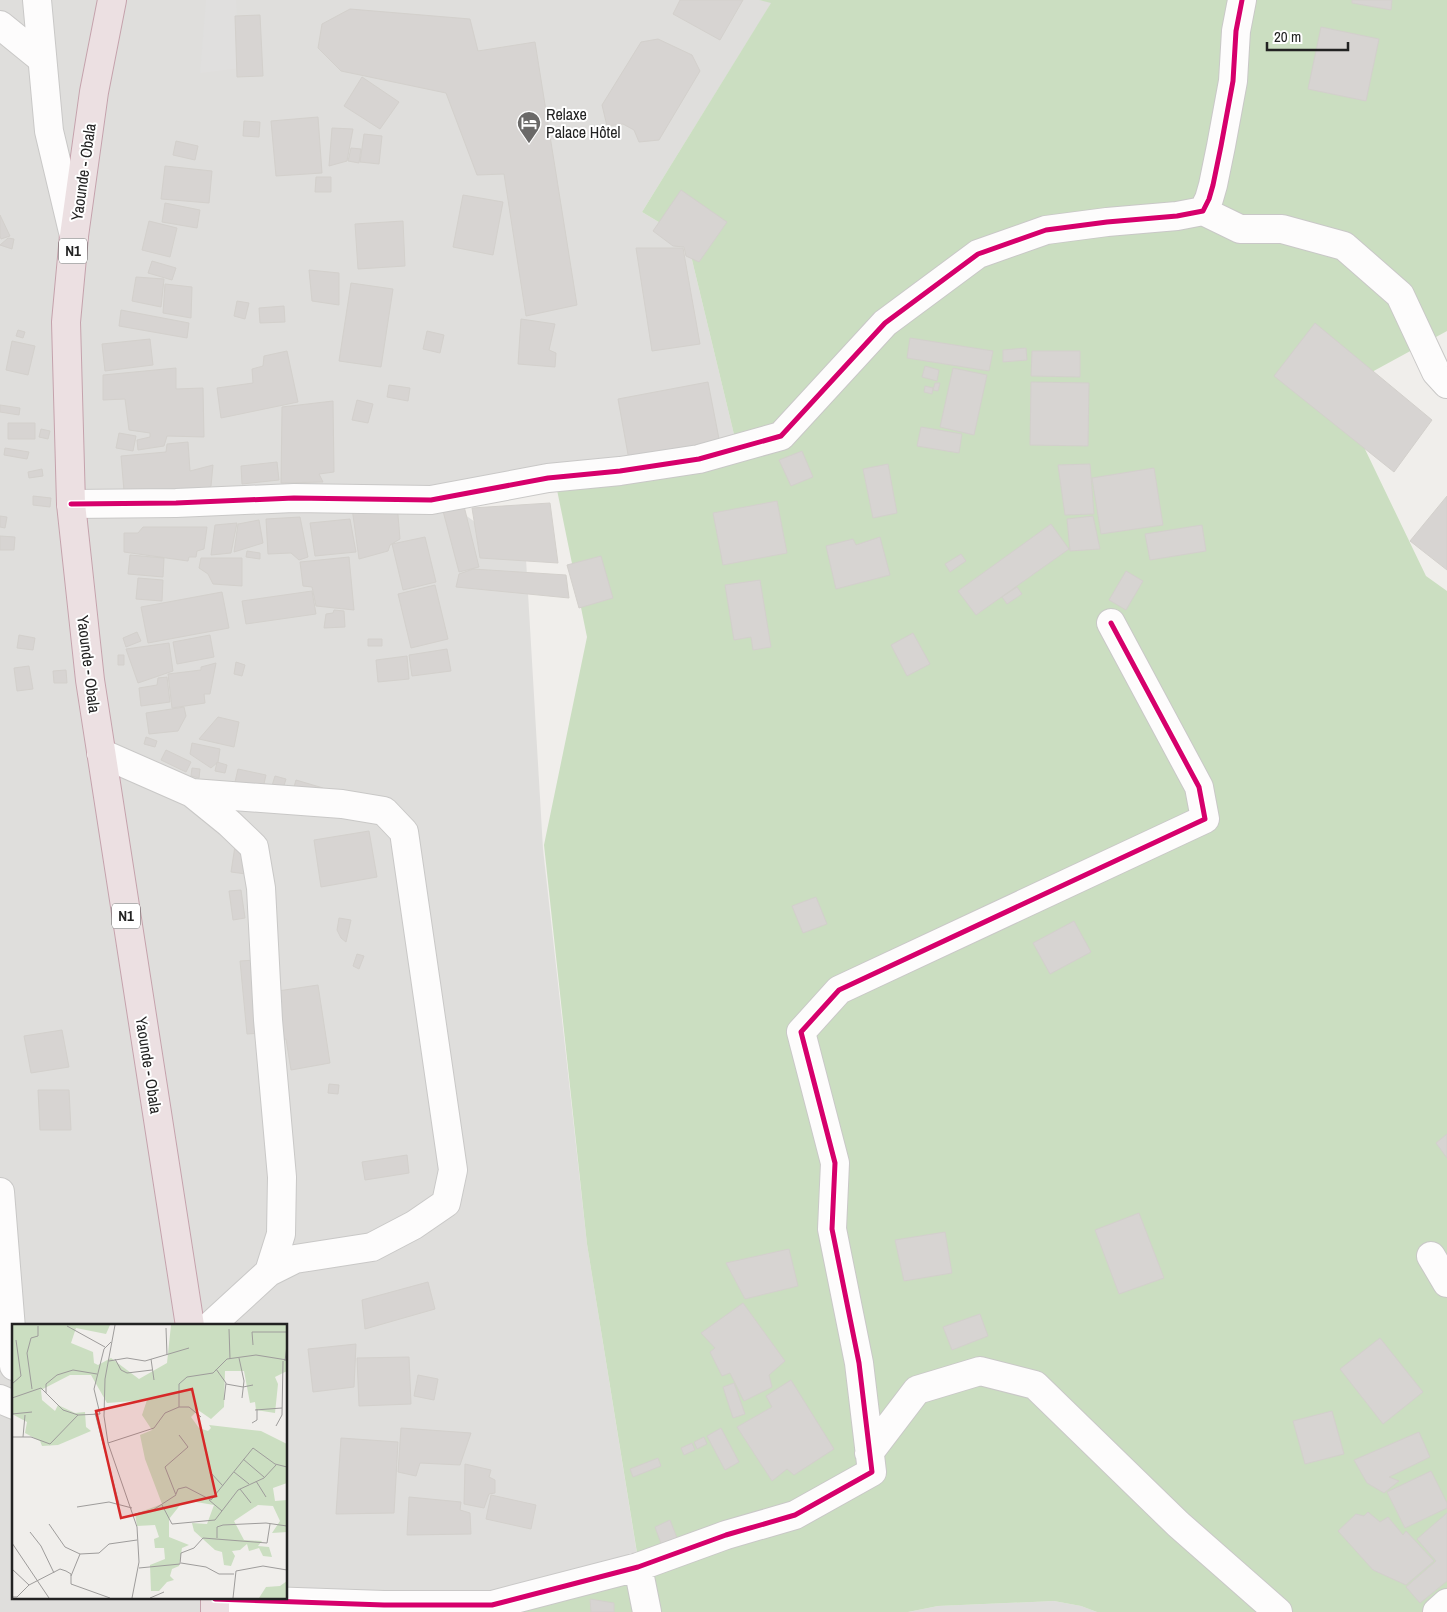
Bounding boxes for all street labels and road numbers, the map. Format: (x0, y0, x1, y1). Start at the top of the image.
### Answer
street label: Yaounde - Obala (65, 121, 101, 222)
road number: N1 (59, 238, 87, 264)
street label: Yaounde - Obala (72, 614, 106, 715)
road number: N1 (112, 904, 140, 928)
street label: Yaounde - Obala (130, 1015, 168, 1116)

